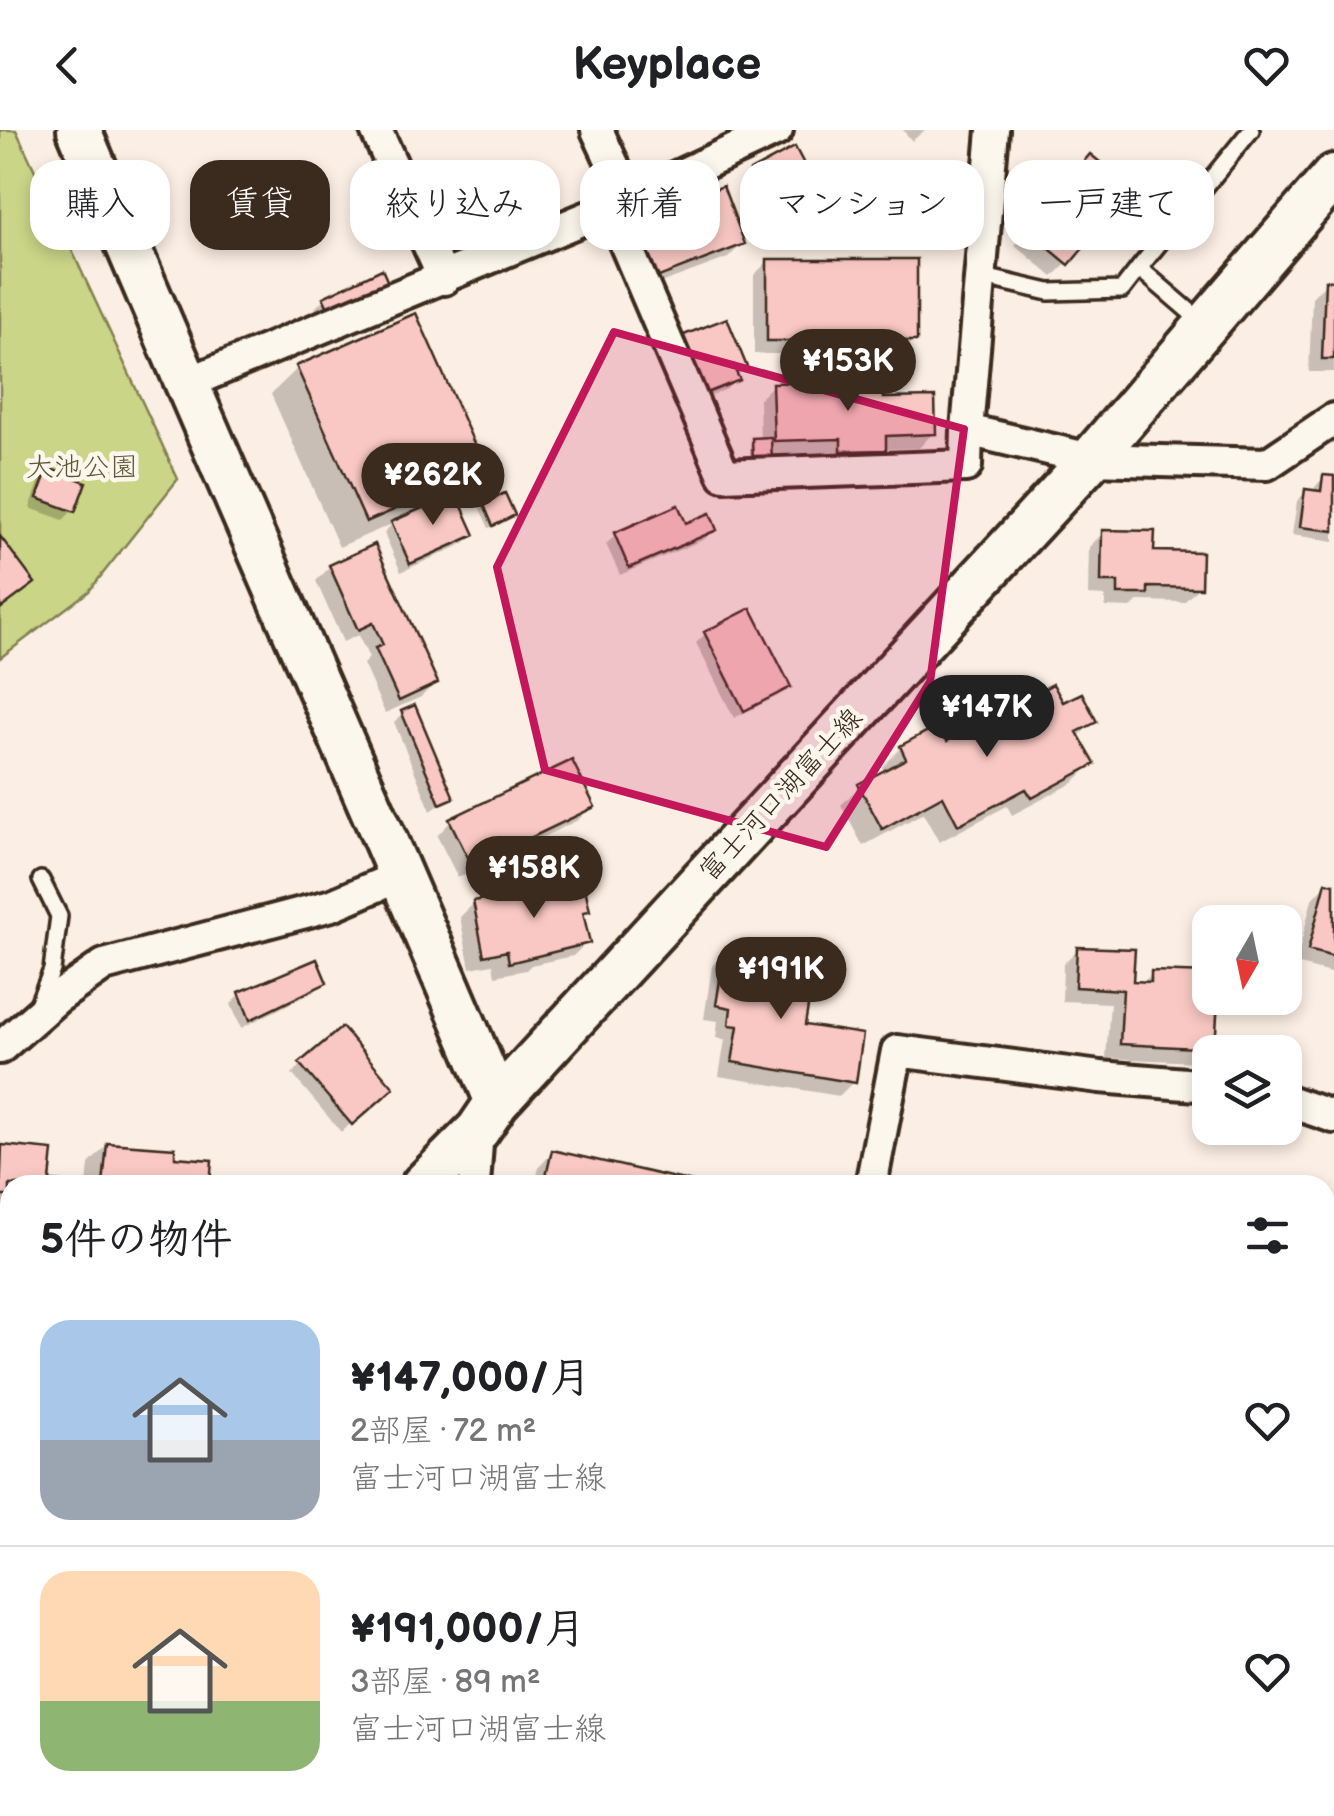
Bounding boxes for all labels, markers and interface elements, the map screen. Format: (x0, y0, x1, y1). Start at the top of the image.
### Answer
icon: back (40, 38, 95, 93)
text: Keyplace (573, 38, 761, 93)
icon: heart (1239, 38, 1294, 93)
chip: 購入 (30, 160, 170, 250)
chip: 賃貸 (190, 160, 330, 250)
chip: 絞り込み (350, 160, 560, 250)
chip: 新着 (580, 160, 720, 250)
chip: マンション (740, 160, 984, 250)
chip: 一戸建て (1004, 160, 1214, 250)
pin: ¥153K (778, 329, 918, 414)
text: ¥153K (802, 342, 894, 381)
pin: ¥262K (363, 443, 503, 528)
park label: 大池公園 (26, 451, 138, 484)
text: ¥262K (383, 456, 483, 495)
pin: ¥147K (917, 675, 1057, 760)
text: ¥147K (941, 688, 1033, 727)
street label: 富士河口湖富士線 (693, 702, 869, 888)
pin: ¥158K (464, 836, 604, 921)
text: ¥158K (488, 849, 580, 888)
north arrow (1192, 905, 1302, 1015)
map controls (1192, 905, 1302, 1145)
pin: ¥191K (711, 937, 851, 1022)
text: ¥191K (737, 950, 825, 989)
button: layers (1192, 1035, 1302, 1145)
icon: filters (1240, 1208, 1295, 1263)
text: 5件の物件 (40, 1215, 232, 1266)
text: ¥147,000/月 (350, 1353, 591, 1404)
icon: home (120, 1360, 240, 1480)
icon: heart (1240, 1393, 1295, 1448)
text: 2部屋 · 72 m² (350, 1412, 536, 1451)
text: 富士河口湖富士線 (350, 1459, 606, 1498)
text: ¥191,000/月 (350, 1604, 586, 1655)
icon: home (120, 1611, 240, 1731)
icon: heart (1240, 1644, 1295, 1699)
text: 3部屋 · 89 m² (350, 1663, 541, 1702)
text: 富士河口湖富士線 (350, 1710, 606, 1749)

